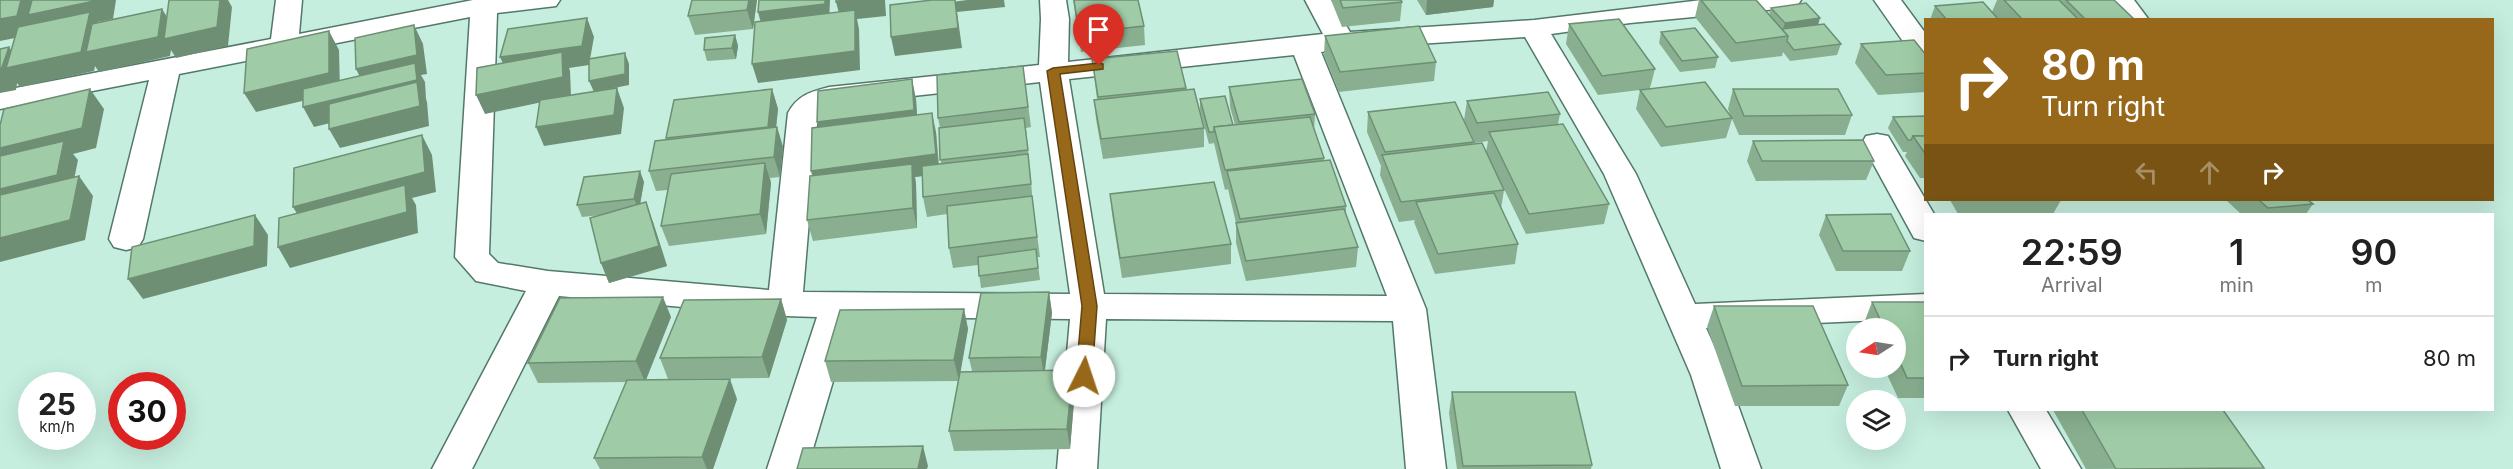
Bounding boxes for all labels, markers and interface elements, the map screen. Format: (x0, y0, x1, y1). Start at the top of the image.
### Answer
pin (1073, 4, 1124, 66)
icon: arrive (1082, 13, 1115, 46)
text: 80 m (2041, 39, 2145, 90)
icon: right (1942, 42, 2020, 120)
text: Turn right (2041, 90, 2165, 123)
icon: left (2130, 156, 2163, 189)
icon: ahead (2193, 156, 2226, 189)
icon: right (2256, 156, 2289, 189)
text: 22:59 (2021, 230, 2123, 274)
text: 1 (2229, 230, 2244, 274)
text: 90 (2350, 230, 2397, 274)
text: Arrival (2041, 273, 2103, 297)
text: min (2220, 273, 2254, 297)
text: m (2365, 273, 2383, 297)
north arrow (1846, 318, 1906, 378)
map controls (1846, 318, 1906, 450)
icon: right (1942, 342, 1975, 375)
position arrow (1052, 344, 1116, 408)
text: Turn right (1993, 345, 2099, 371)
text: 80 m (2423, 345, 2476, 371)
speed limit sign: 30 (108, 372, 186, 450)
text: 25 (38, 386, 76, 422)
button: layers (1846, 390, 1906, 450)
text: km/h (39, 417, 75, 436)

